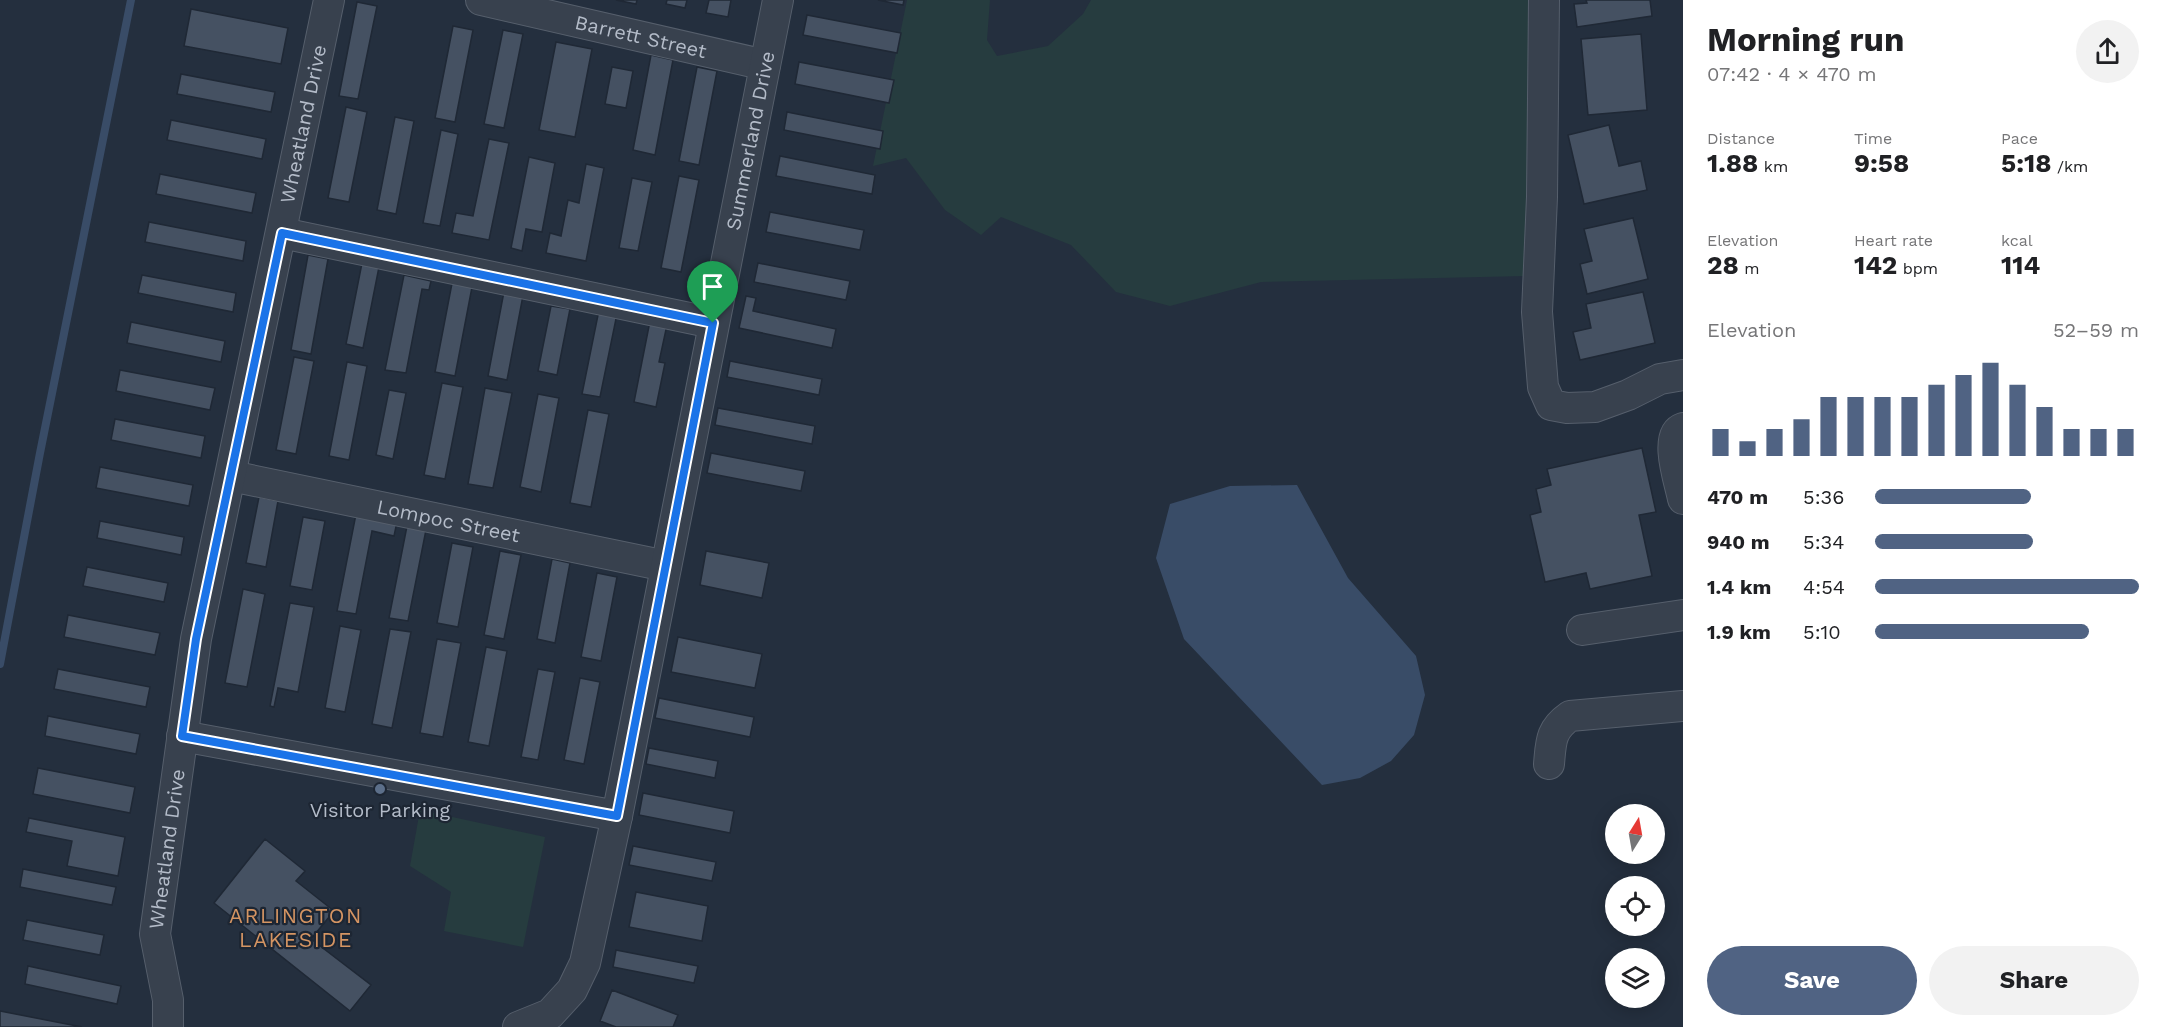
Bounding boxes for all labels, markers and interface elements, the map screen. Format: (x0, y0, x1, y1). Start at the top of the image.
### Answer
street label: Barrett Street (573, 10, 710, 63)
text: Morning run (1707, 20, 1904, 59)
button: share (2076, 20, 2139, 83)
street label: Wheatland Drive (275, 43, 331, 206)
street label: Summerland Drive (721, 49, 780, 232)
text: 07:42 · 4 × 470 m (1707, 62, 1877, 86)
text: Distance (1707, 129, 1775, 148)
text: Time (1854, 129, 1892, 148)
text: Pace (2001, 129, 2038, 148)
text: 1.88 (1707, 148, 1758, 178)
text: 9:58 (1854, 148, 1909, 178)
text: 5:18 (2001, 148, 2052, 178)
text: km (1758, 157, 1788, 176)
text: /km (2052, 157, 2088, 176)
text: Elevation (1707, 231, 1778, 250)
text: Heart rate (1854, 231, 1933, 250)
text: kcal (2001, 231, 2033, 250)
text: 28 (1707, 250, 1739, 280)
text: 142 (1854, 250, 1897, 280)
text: 114 (2001, 250, 2040, 280)
text: m (1739, 259, 1760, 278)
text: bpm (1897, 259, 1938, 278)
pin (687, 261, 738, 323)
icon: arrive (696, 270, 729, 303)
text: Elevation (1707, 318, 1796, 342)
text: 52–59 m (2053, 318, 2139, 342)
text: 470 m (1707, 485, 1768, 509)
text: 5:36 (1803, 485, 1844, 509)
street label: Lompoc Street (375, 494, 523, 548)
text: 940 m (1707, 530, 1770, 554)
text: 5:34 (1803, 530, 1844, 554)
text: 1.4 km (1707, 575, 1771, 599)
text: 4:54 (1803, 575, 1845, 599)
text: 1.9 km (1707, 620, 1771, 644)
text: 5:10 (1803, 620, 1841, 644)
street label: Wheatland Drive (144, 767, 190, 931)
marker: Visitor Parking (373, 782, 387, 796)
place label: Visitor Parking (310, 798, 451, 822)
north arrow (1605, 804, 1665, 864)
map controls (1605, 804, 1665, 1008)
button: locate (1605, 876, 1665, 936)
district label: ARLINGTON LAKESIDE (229, 903, 363, 952)
button: Save (1707, 946, 1917, 1015)
button: Share (1929, 946, 2139, 1015)
button: layers (1605, 948, 1665, 1008)

